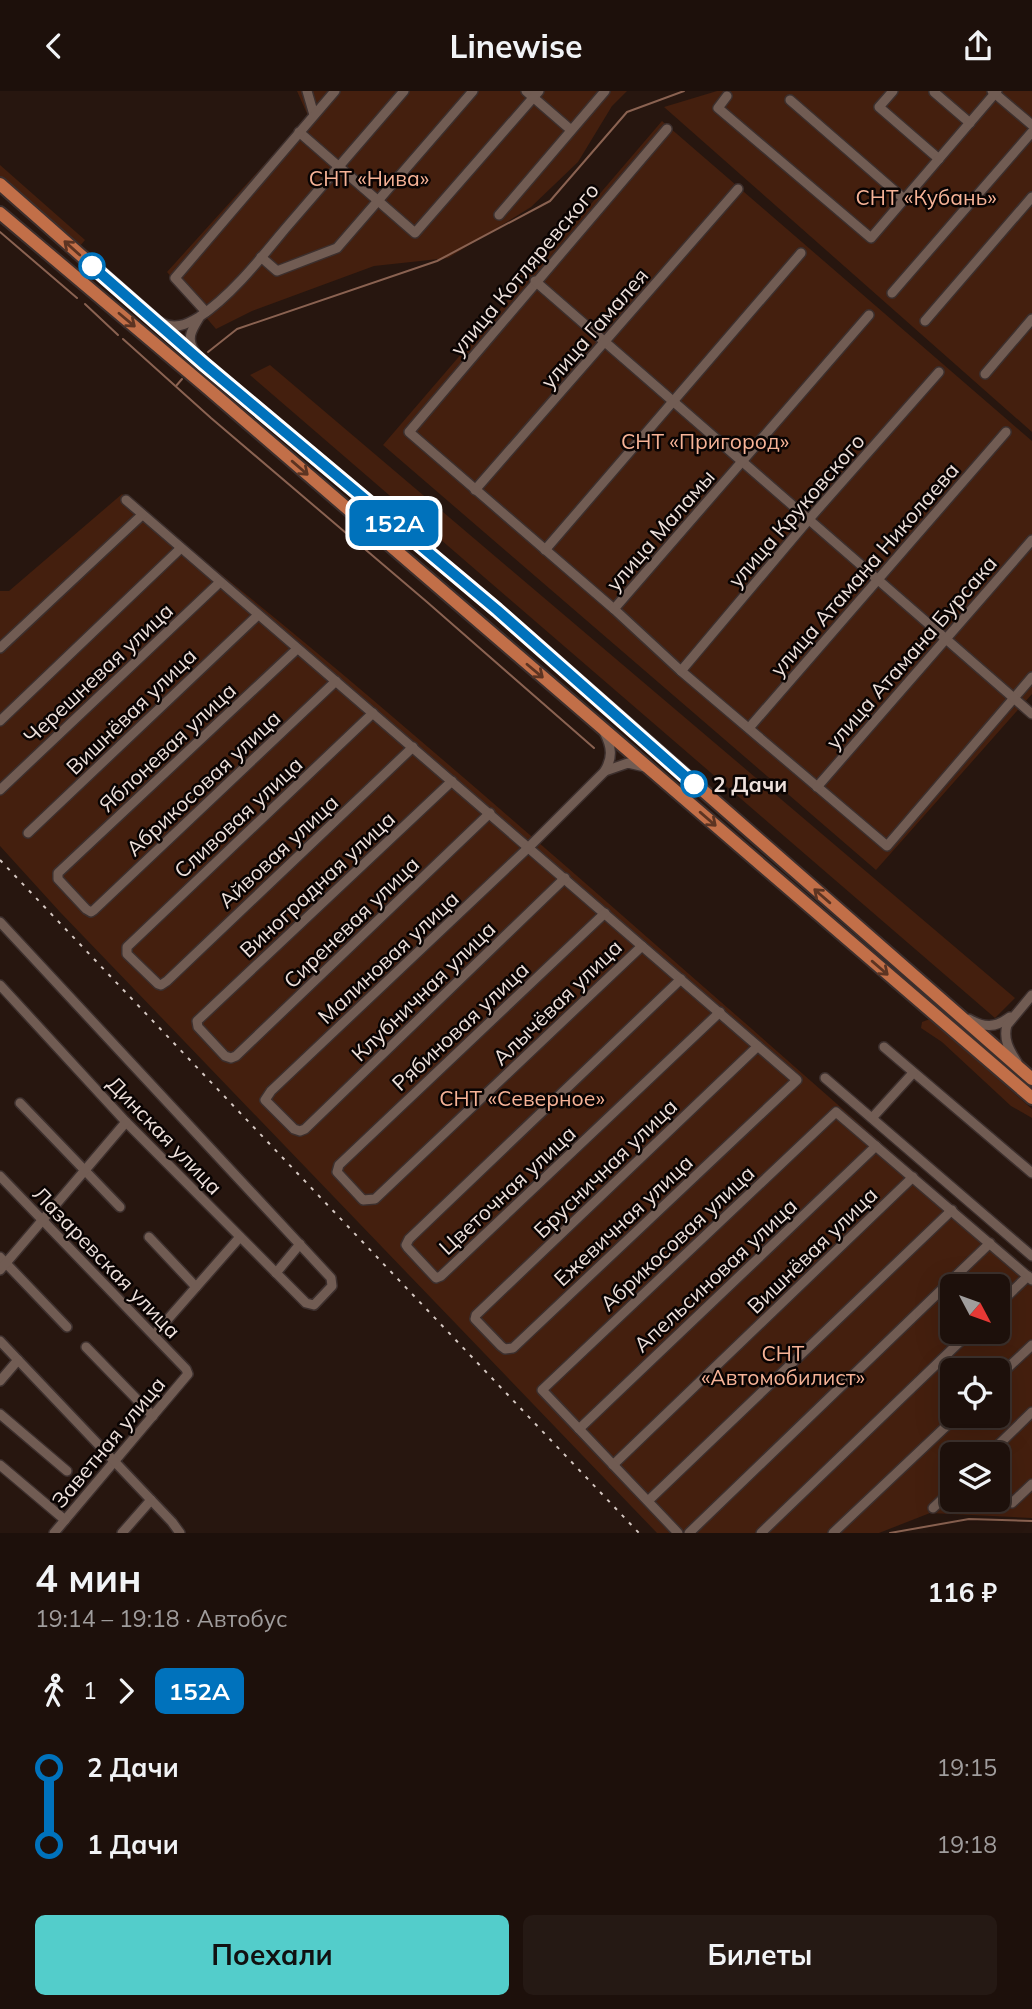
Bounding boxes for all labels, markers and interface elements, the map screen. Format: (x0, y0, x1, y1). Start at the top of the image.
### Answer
text: Linewise (449, 26, 583, 66)
icon: back (35, 27, 73, 65)
icon: share (959, 27, 997, 65)
park label: СНТ «Нива» (309, 165, 429, 191)
street label: улица Котляревского (444, 177, 604, 361)
park label: СНТ «Кубань» (855, 184, 997, 210)
one-way arrow (63, 240, 81, 256)
unlabelled marker (79, 253, 105, 279)
street label: улица Гамалея (535, 263, 653, 393)
one-way arrow (118, 312, 136, 328)
park label: СНТ «Пригород» (621, 428, 789, 454)
street label: улица Круковского (722, 428, 870, 592)
street label: улица Атамана Николаева (764, 457, 964, 681)
one-way arrow (291, 460, 309, 476)
street label: улица Маламы (600, 464, 720, 596)
line badge: 152A (345, 500, 443, 546)
text: 152A (363, 508, 425, 538)
street label: улица Атамана Бурсака (820, 550, 1002, 754)
street label: Черешневая улица (18, 597, 178, 749)
street label: Вишнёвая улица (61, 642, 201, 780)
one-way arrow (526, 663, 544, 679)
street label: Яблоневая улица (93, 677, 241, 817)
street label: Абрикосовая улица (120, 705, 286, 861)
street label: Сливовая улица (168, 751, 308, 883)
marker: 2 Дачи (681, 771, 707, 797)
place label: 2 Дачи (713, 771, 787, 797)
street label: Айвовая улица (213, 789, 343, 913)
street label: Виноградная улица (234, 805, 400, 963)
one-way arrow (698, 811, 716, 827)
street label: Сиреневая улица (278, 851, 424, 993)
street label: Малиновая улица (312, 885, 464, 1029)
one-way arrow (814, 888, 831, 905)
street label: Клубничная улица (346, 916, 500, 1066)
street label: Алычёвая улица (487, 934, 627, 1070)
street label: Рябиновая улица (386, 956, 534, 1096)
one-way arrow (871, 960, 889, 976)
street label: Динская улица (102, 1070, 228, 1200)
park label: СНТ «Северное» (439, 1085, 605, 1111)
street label: Брусничная улица (528, 1093, 682, 1243)
street label: Цветочная улица (433, 1120, 581, 1260)
street label: Ежевичная улица (548, 1149, 698, 1291)
street label: Абрикосовая улица (594, 1160, 760, 1316)
street label: Лазаревская улица (28, 1181, 186, 1343)
street label: Вишнёвая улица (742, 1181, 882, 1319)
street label: Апельсиновая улица (628, 1193, 802, 1357)
north arrow (940, 1274, 1010, 1344)
map controls (940, 1274, 1010, 1512)
park label: СНТ «Автомобилист» (701, 1340, 865, 1390)
button: locate (940, 1358, 1010, 1428)
street label: Заветная улица (46, 1371, 170, 1513)
button: layers (940, 1442, 1010, 1512)
text: 4 мин (35, 1554, 142, 1602)
text: 116 ₽ (927, 1576, 997, 1609)
text: 19:14 – 19:18 · Автобус (35, 1604, 288, 1633)
icon: walk (35, 1672, 73, 1710)
icon: forward (107, 1672, 145, 1710)
text: 1 (83, 1676, 97, 1705)
text: 152A (169, 1676, 230, 1706)
text: 2 Дачи (87, 1751, 179, 1784)
text: 19:15 (937, 1753, 997, 1782)
text: 1 Дачи (87, 1828, 179, 1861)
text: 19:18 (937, 1830, 997, 1859)
button: Поехали (35, 1915, 509, 1995)
button: Билеты (523, 1915, 997, 1995)

